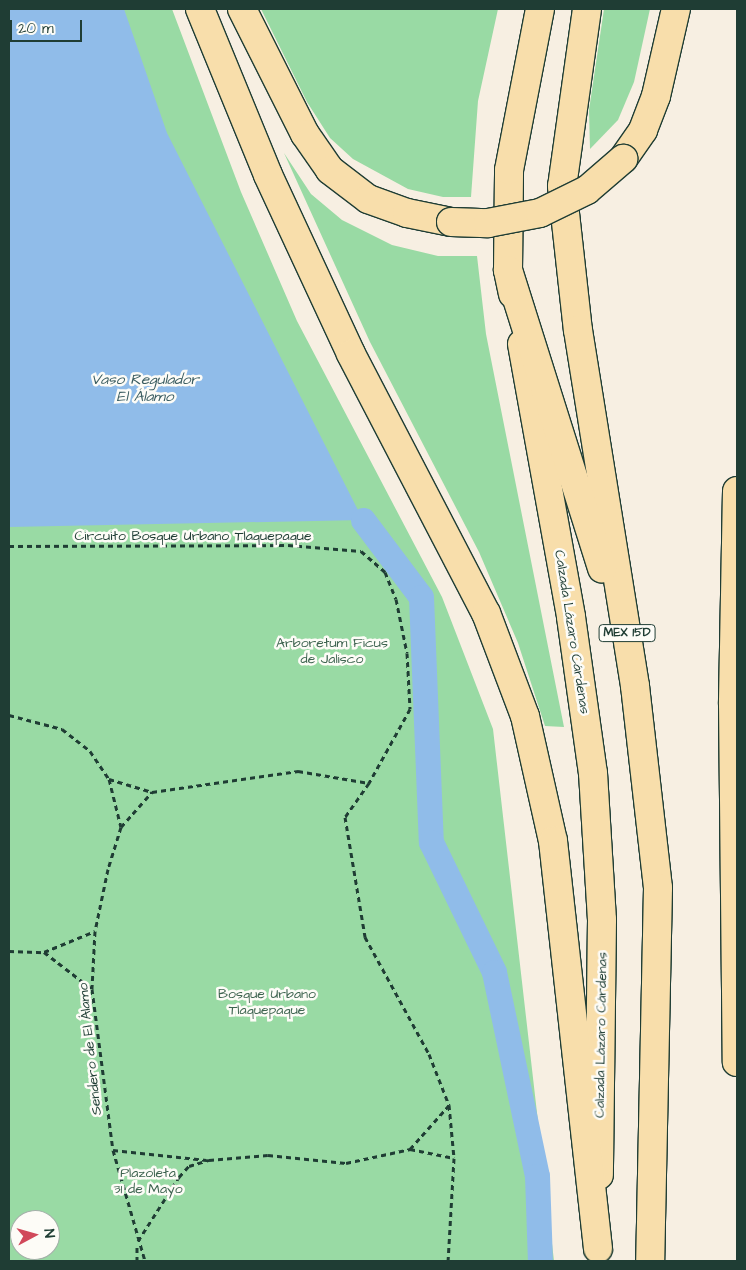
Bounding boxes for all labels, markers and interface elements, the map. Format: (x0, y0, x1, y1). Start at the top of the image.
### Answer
scale bar (12, 10, 85, 42)
text: 20 m (18, 18, 54, 39)
water label: Vaso Regulador El Álamo (91, 370, 199, 405)
street label: Circuito Bosque Urbano Tlaquepaque (74, 528, 312, 544)
street label: Calzada Lázaro Cárdenas (551, 549, 593, 715)
road number: MEX 15D (598, 624, 656, 642)
park label: Arboretum Ficus de Jalisco (276, 635, 388, 668)
street label: Calzada Lázaro Cárdenas (591, 952, 611, 1118)
street label: Sendero de El Álamo (75, 982, 105, 1116)
park label: Bosque Urbano Tlaquepaque (218, 986, 316, 1019)
park label: Plazoleta 31 de Mayo (113, 1165, 183, 1198)
north arrow (10, 1210, 60, 1260)
text: N (39, 1228, 59, 1239)

